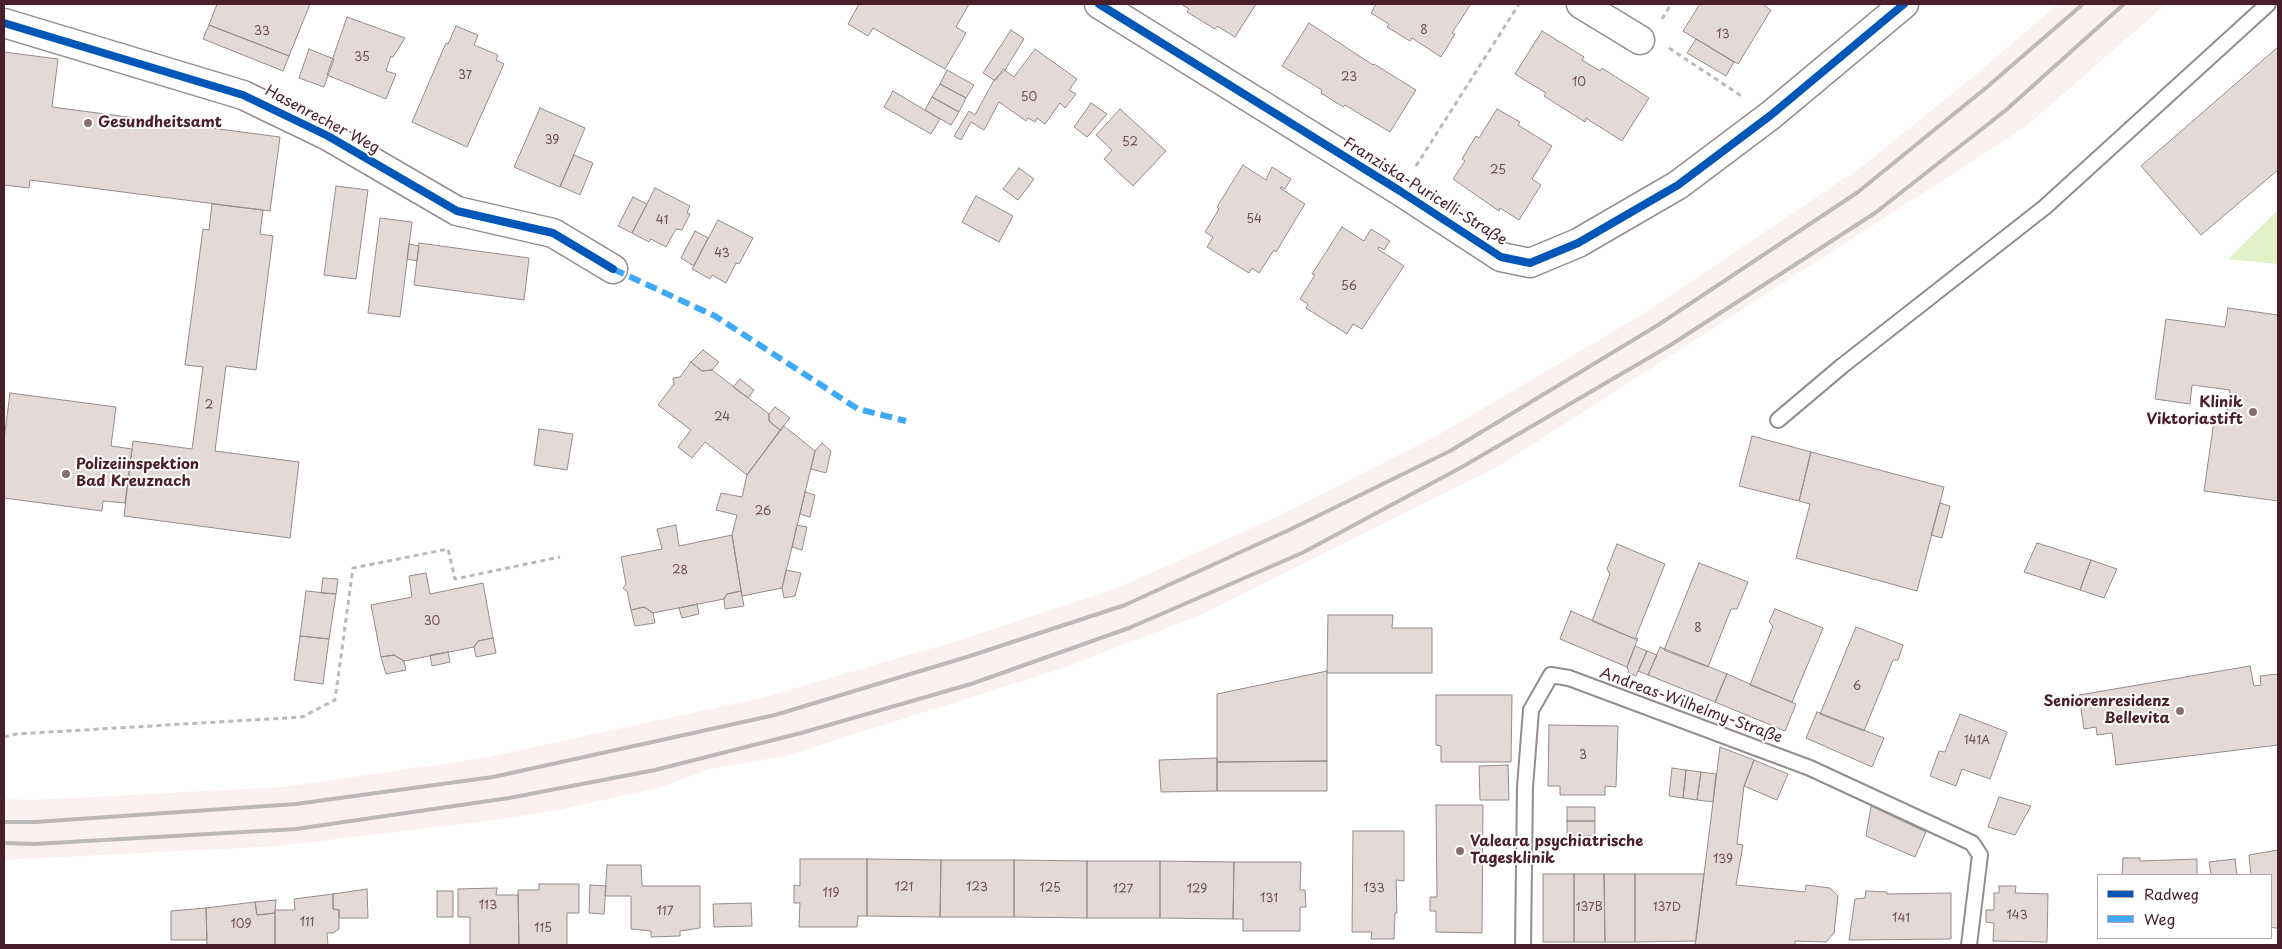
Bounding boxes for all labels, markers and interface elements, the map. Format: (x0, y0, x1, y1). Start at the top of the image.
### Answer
house number: 8 (1420, 24, 1428, 38)
house number: 33 (254, 25, 270, 39)
house number: 13 (1716, 28, 1730, 42)
house number: 35 (354, 51, 370, 65)
house number: 37 (458, 69, 472, 83)
house number: 23 (1341, 71, 1357, 85)
house number: 10 (1572, 76, 1586, 90)
street label: Hasenrecher Weg (262, 82, 382, 158)
house number: 50 (1021, 91, 1037, 105)
place label: Gesundheitsamt (98, 114, 222, 132)
marker: Gesundheitsamt (82, 117, 94, 129)
house number: 39 (545, 134, 559, 148)
street label: Franziska-Puricelli-Straße (1340, 134, 1510, 250)
house number: 52 (1122, 136, 1138, 150)
house number: 25 (1490, 164, 1506, 178)
house number: 54 (1246, 213, 1262, 227)
house number: 41 (656, 214, 668, 228)
house number: 43 (714, 247, 730, 261)
house number: 56 (1341, 280, 1357, 294)
place label: Klinik Viktoriastift (2147, 394, 2243, 429)
house number: 2 (205, 399, 213, 413)
marker: Klinik Viktoriastift (2247, 406, 2259, 418)
house number: 24 (714, 411, 730, 425)
place label: Polizeiinspektion Bad Kreuznach (76, 456, 199, 491)
marker: Polizeiinspektion Bad Kreuznach (60, 468, 72, 480)
house number: 26 (755, 505, 771, 519)
house number: 28 (672, 564, 688, 578)
house number: 30 (424, 615, 440, 629)
house number: 8 (1694, 622, 1702, 636)
street label: Andreas-Wilhelmy-Straße (1597, 665, 1785, 747)
house number: 6 (1853, 680, 1861, 694)
place label: Seniorenresidenz Bellevita (2043, 693, 2170, 728)
marker: Seniorenresidenz Bellevita (2174, 705, 2186, 717)
house number: 141A (1964, 734, 1990, 748)
house number: 3 (1579, 749, 1587, 763)
place label: Valeara psychiatrische Tagesklinik (1470, 833, 1643, 868)
marker: Valeara psychiatrische Tagesklinik (1454, 845, 1466, 857)
house number: 139 (1713, 853, 1733, 867)
legend (2097, 874, 2272, 939)
house number: 121 (895, 881, 913, 895)
house number: 123 (966, 881, 988, 895)
house number: 125 (1039, 882, 1061, 896)
house number: 133 (1363, 882, 1385, 896)
text: Radweg (2144, 882, 2199, 905)
house number: 127 (1113, 883, 1133, 897)
house number: 129 (1187, 883, 1207, 897)
house number: 119 (822, 887, 840, 901)
house number: 131 (1260, 892, 1278, 906)
house number: 113 (479, 899, 497, 913)
house number: 137B (1575, 901, 1603, 915)
house number: 137D (1653, 901, 1681, 915)
house number: 117 (657, 905, 673, 919)
text: Weg (2144, 907, 2175, 930)
house number: 143 (2006, 909, 2028, 923)
house number: 141 (1892, 912, 1910, 926)
house number: 111 (300, 916, 314, 930)
house number: 109 (230, 918, 252, 932)
house number: 115 (534, 922, 552, 936)

